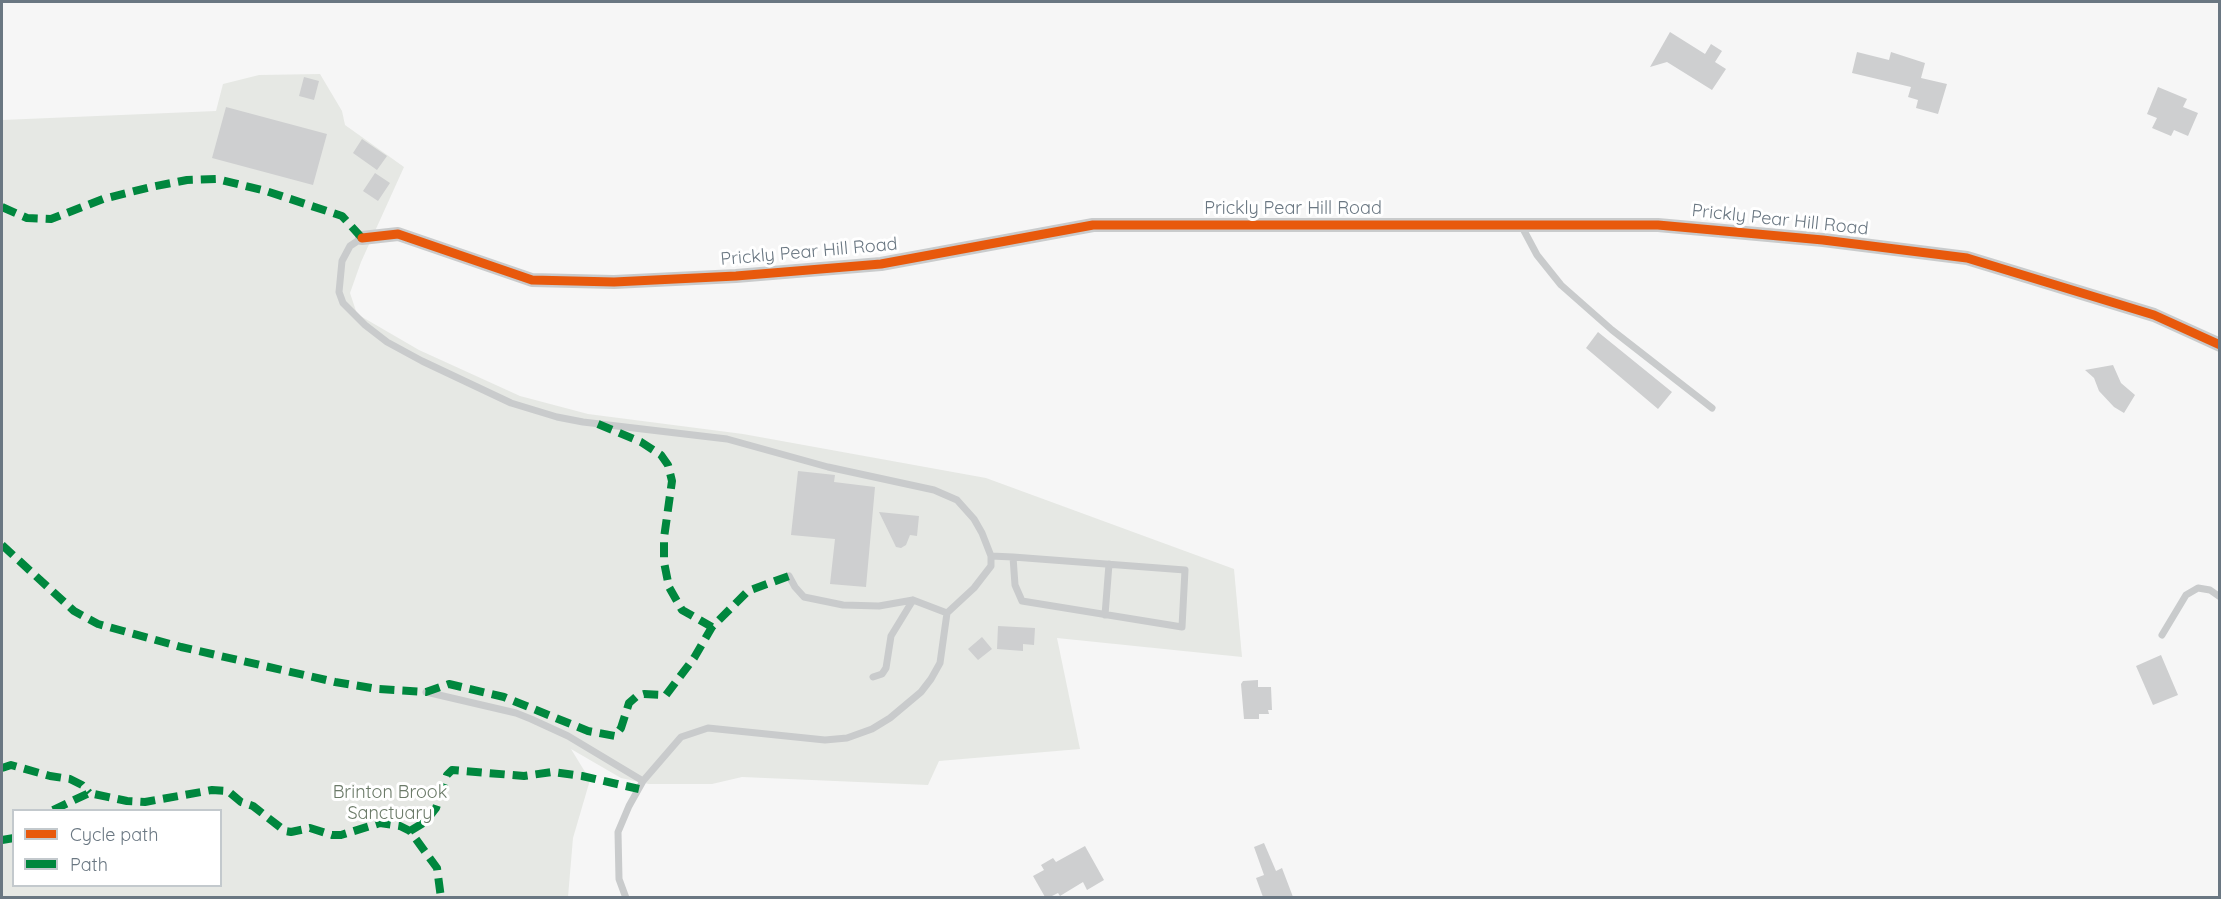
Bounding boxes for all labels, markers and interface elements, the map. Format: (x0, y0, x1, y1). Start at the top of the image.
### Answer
street label: Prickly Pear Hill Road (1204, 198, 1382, 220)
street label: Prickly Pear Hill Road (1691, 200, 1869, 240)
street label: Prickly Pear Hill Road (720, 234, 898, 270)
park label: Brinton Brook Sanctuary (333, 782, 447, 824)
legend (12, 809, 222, 887)
text: Cycle path (70, 823, 158, 846)
text: Path (70, 853, 108, 876)

